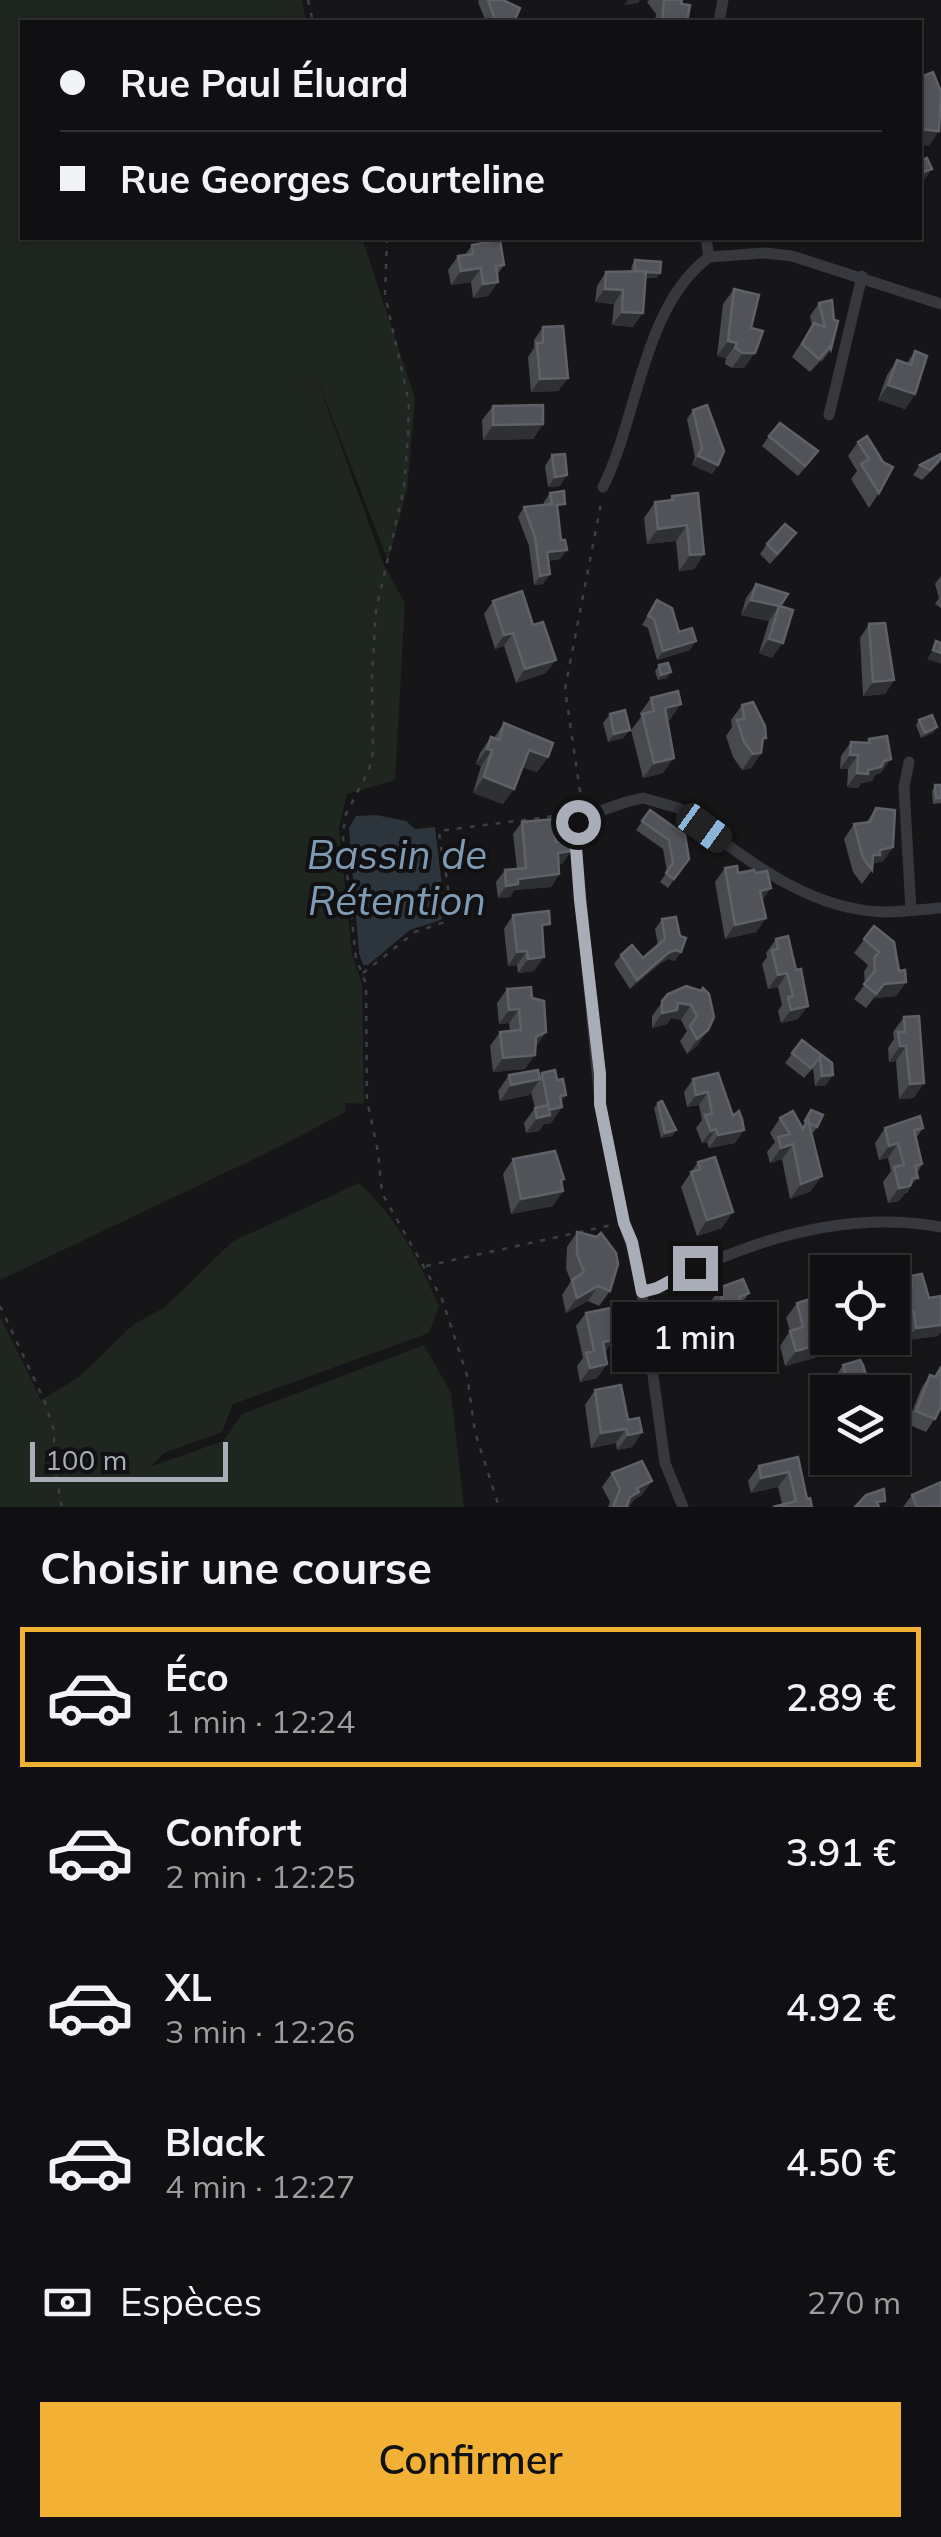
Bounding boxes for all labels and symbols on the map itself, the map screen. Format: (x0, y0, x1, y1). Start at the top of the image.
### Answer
car (671, 798, 737, 858)
route start (556, 800, 601, 845)
water label: Bassin de Rétention (307, 829, 487, 925)
route end (673, 1246, 718, 1291)
callout: 1 min (612, 1303, 778, 1373)
scale bar (30, 1437, 228, 1482)

